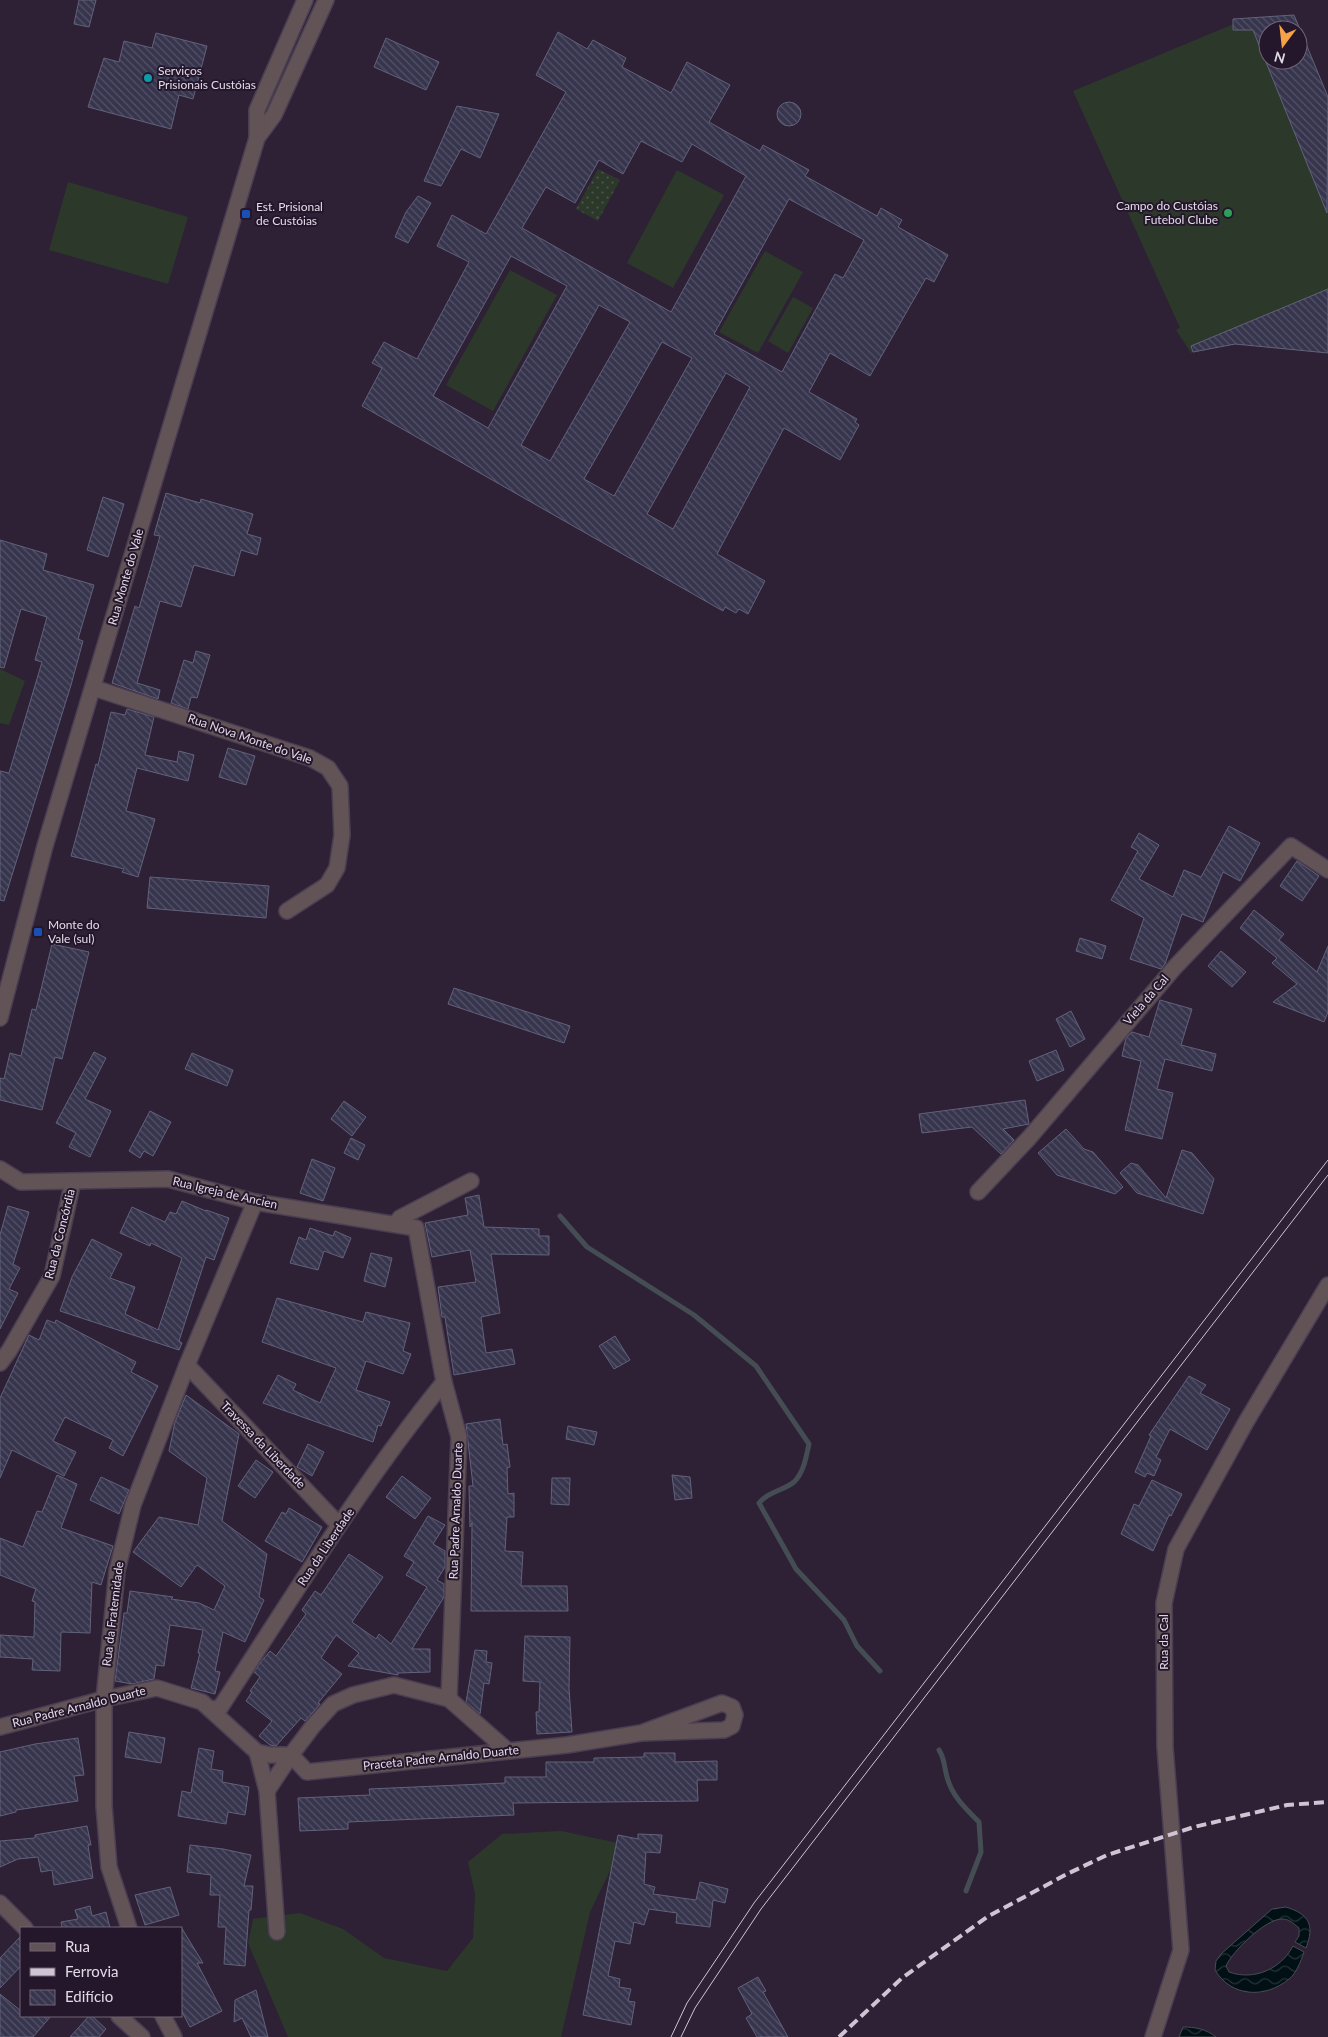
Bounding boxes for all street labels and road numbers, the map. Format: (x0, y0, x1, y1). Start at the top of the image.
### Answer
street label: Rua Monte do Vale (105, 527, 146, 627)
street label: Rua Nova Monte do Vale (186, 710, 314, 767)
street label: Viela da Cal (1120, 971, 1172, 1028)
street label: Rua Igreja de Ancien (171, 1173, 279, 1212)
street label: Rua da Concórdia (41, 1187, 78, 1280)
street label: Travessa da Liberdade (218, 1398, 309, 1491)
street label: Rua Padre Arnaldo Duarte (446, 1442, 465, 1580)
street label: Rua da Liberdade (294, 1505, 357, 1589)
street label: Rua da Fraternidade (99, 1561, 126, 1667)
street label: Rua da Cal (1156, 1614, 1171, 1670)
street label: Rua Padre Arnaldo Duarte (11, 1683, 147, 1730)
street label: Praceta Padre Arnaldo Duarte (362, 1742, 520, 1773)

